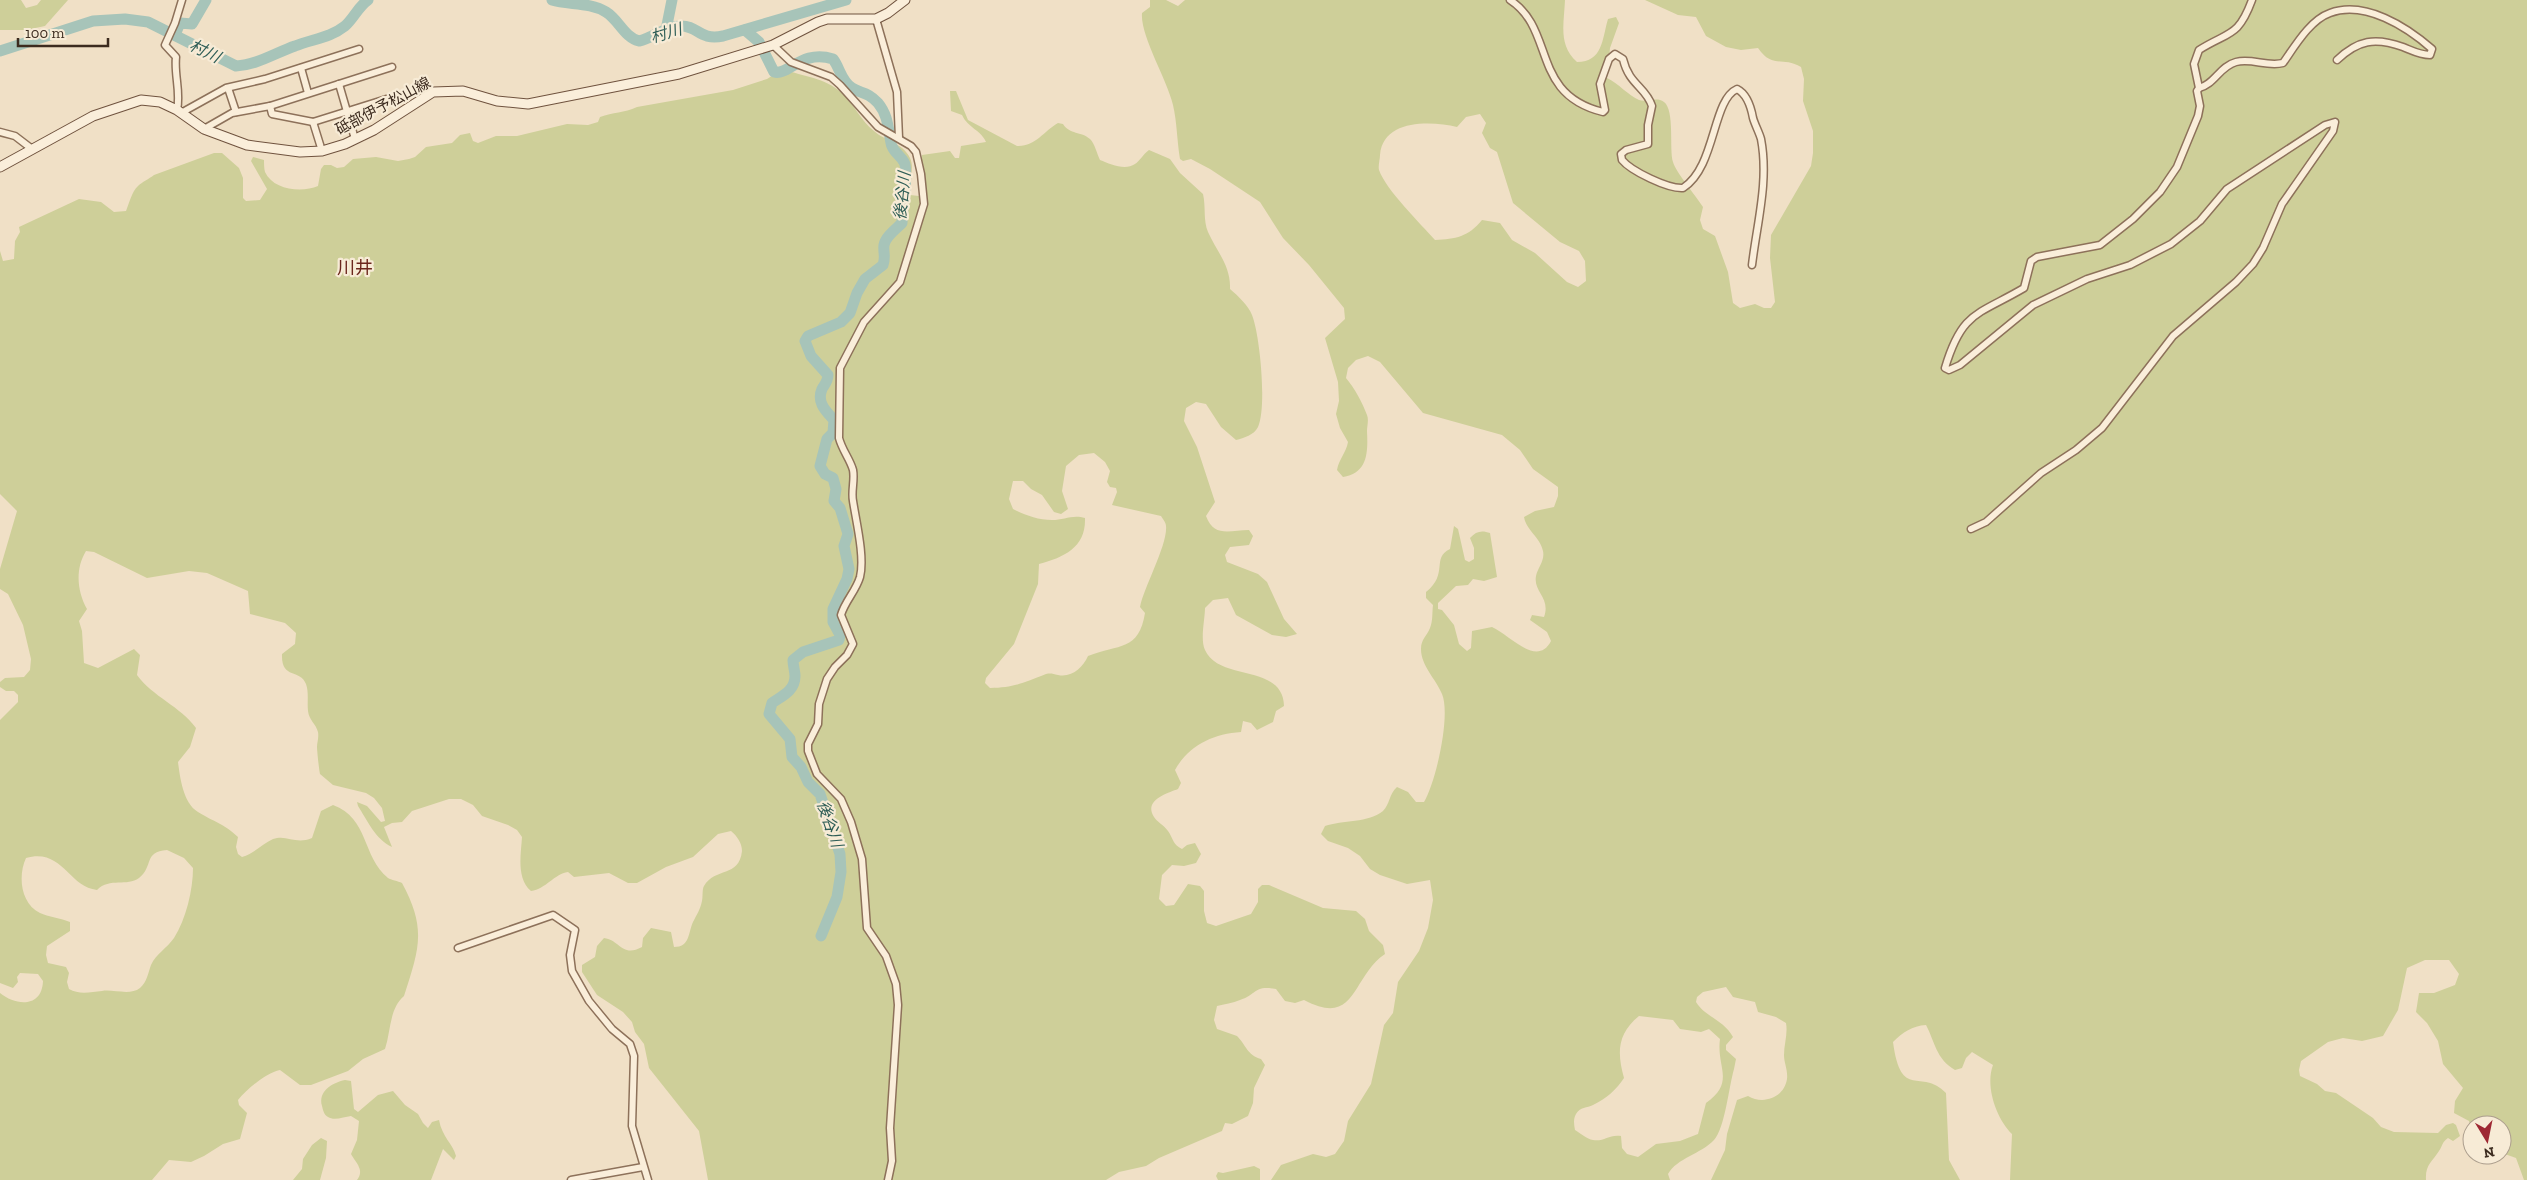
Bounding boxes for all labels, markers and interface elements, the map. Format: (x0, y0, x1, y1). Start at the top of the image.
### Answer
scale bar (18, 15, 108, 47)
water label: 村川 (648, 19, 686, 47)
text: 100 m (25, 24, 64, 42)
water label: 村川 (186, 35, 225, 67)
street label: 砥部伊予松山線 (332, 73, 434, 139)
water label: 後谷川 (890, 169, 914, 221)
district label: 川井 (337, 257, 373, 279)
water label: 後谷川 (813, 798, 847, 852)
north arrow (2462, 1115, 2512, 1165)
text: N (2482, 1143, 2496, 1162)

